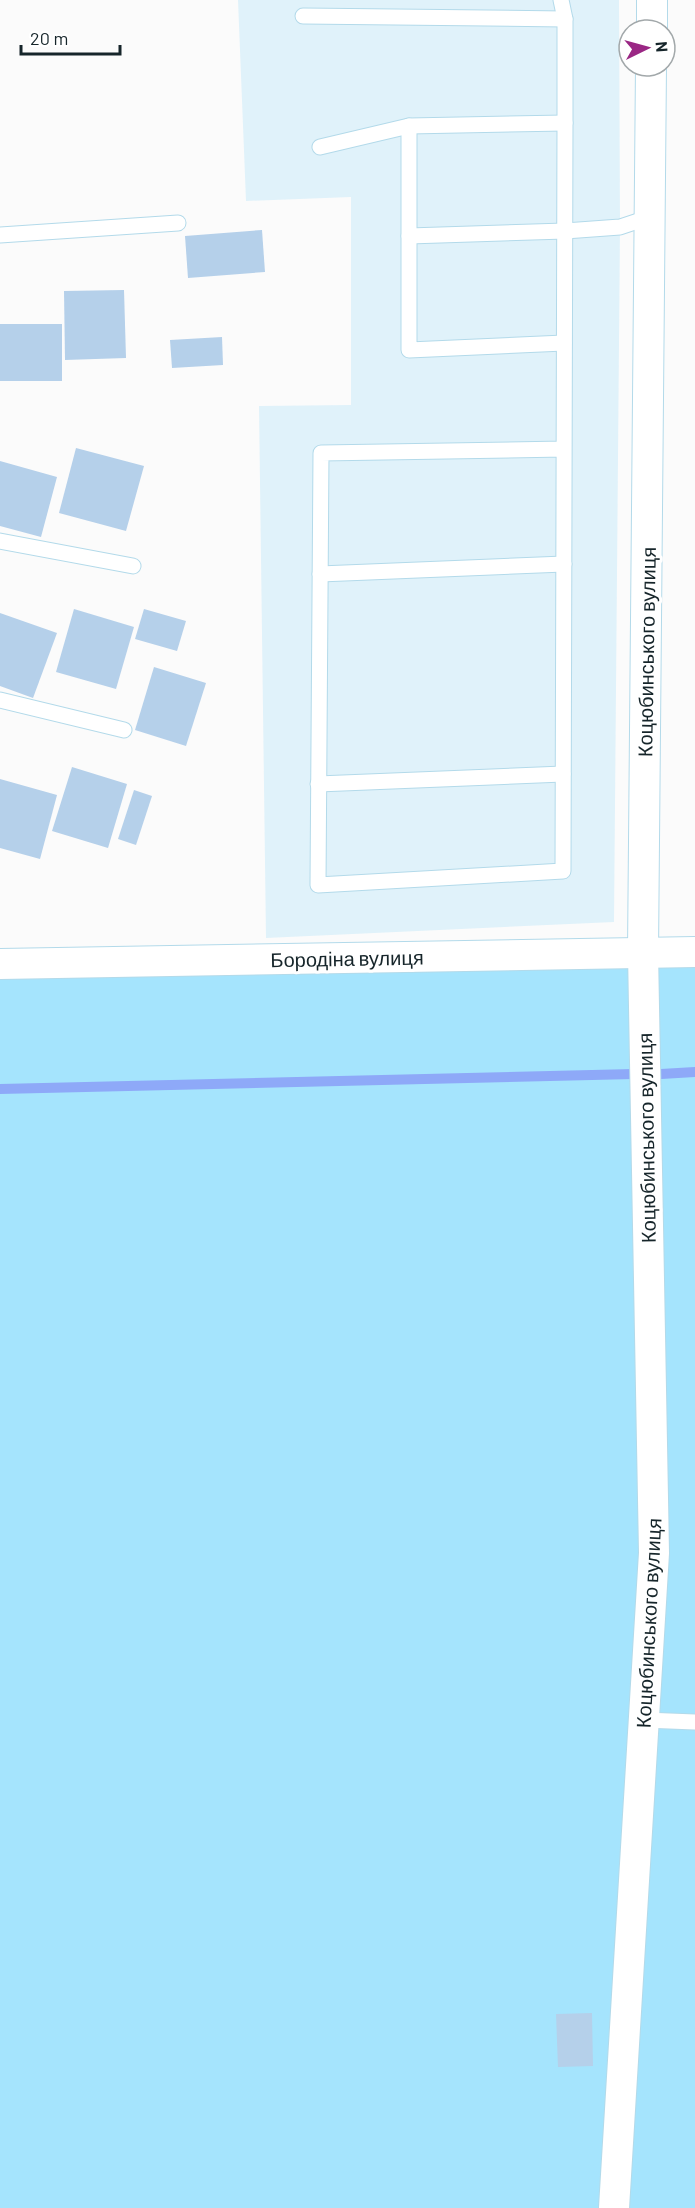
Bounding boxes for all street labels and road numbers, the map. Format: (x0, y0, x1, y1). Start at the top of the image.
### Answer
street label: Коцюбинського вулиця (632, 547, 660, 757)
street label: Бородіна вулиця (270, 945, 424, 971)
street label: Коцюбинського вулиця (632, 1033, 660, 1243)
street label: Коцюбинського вулиця (631, 1517, 665, 1729)

